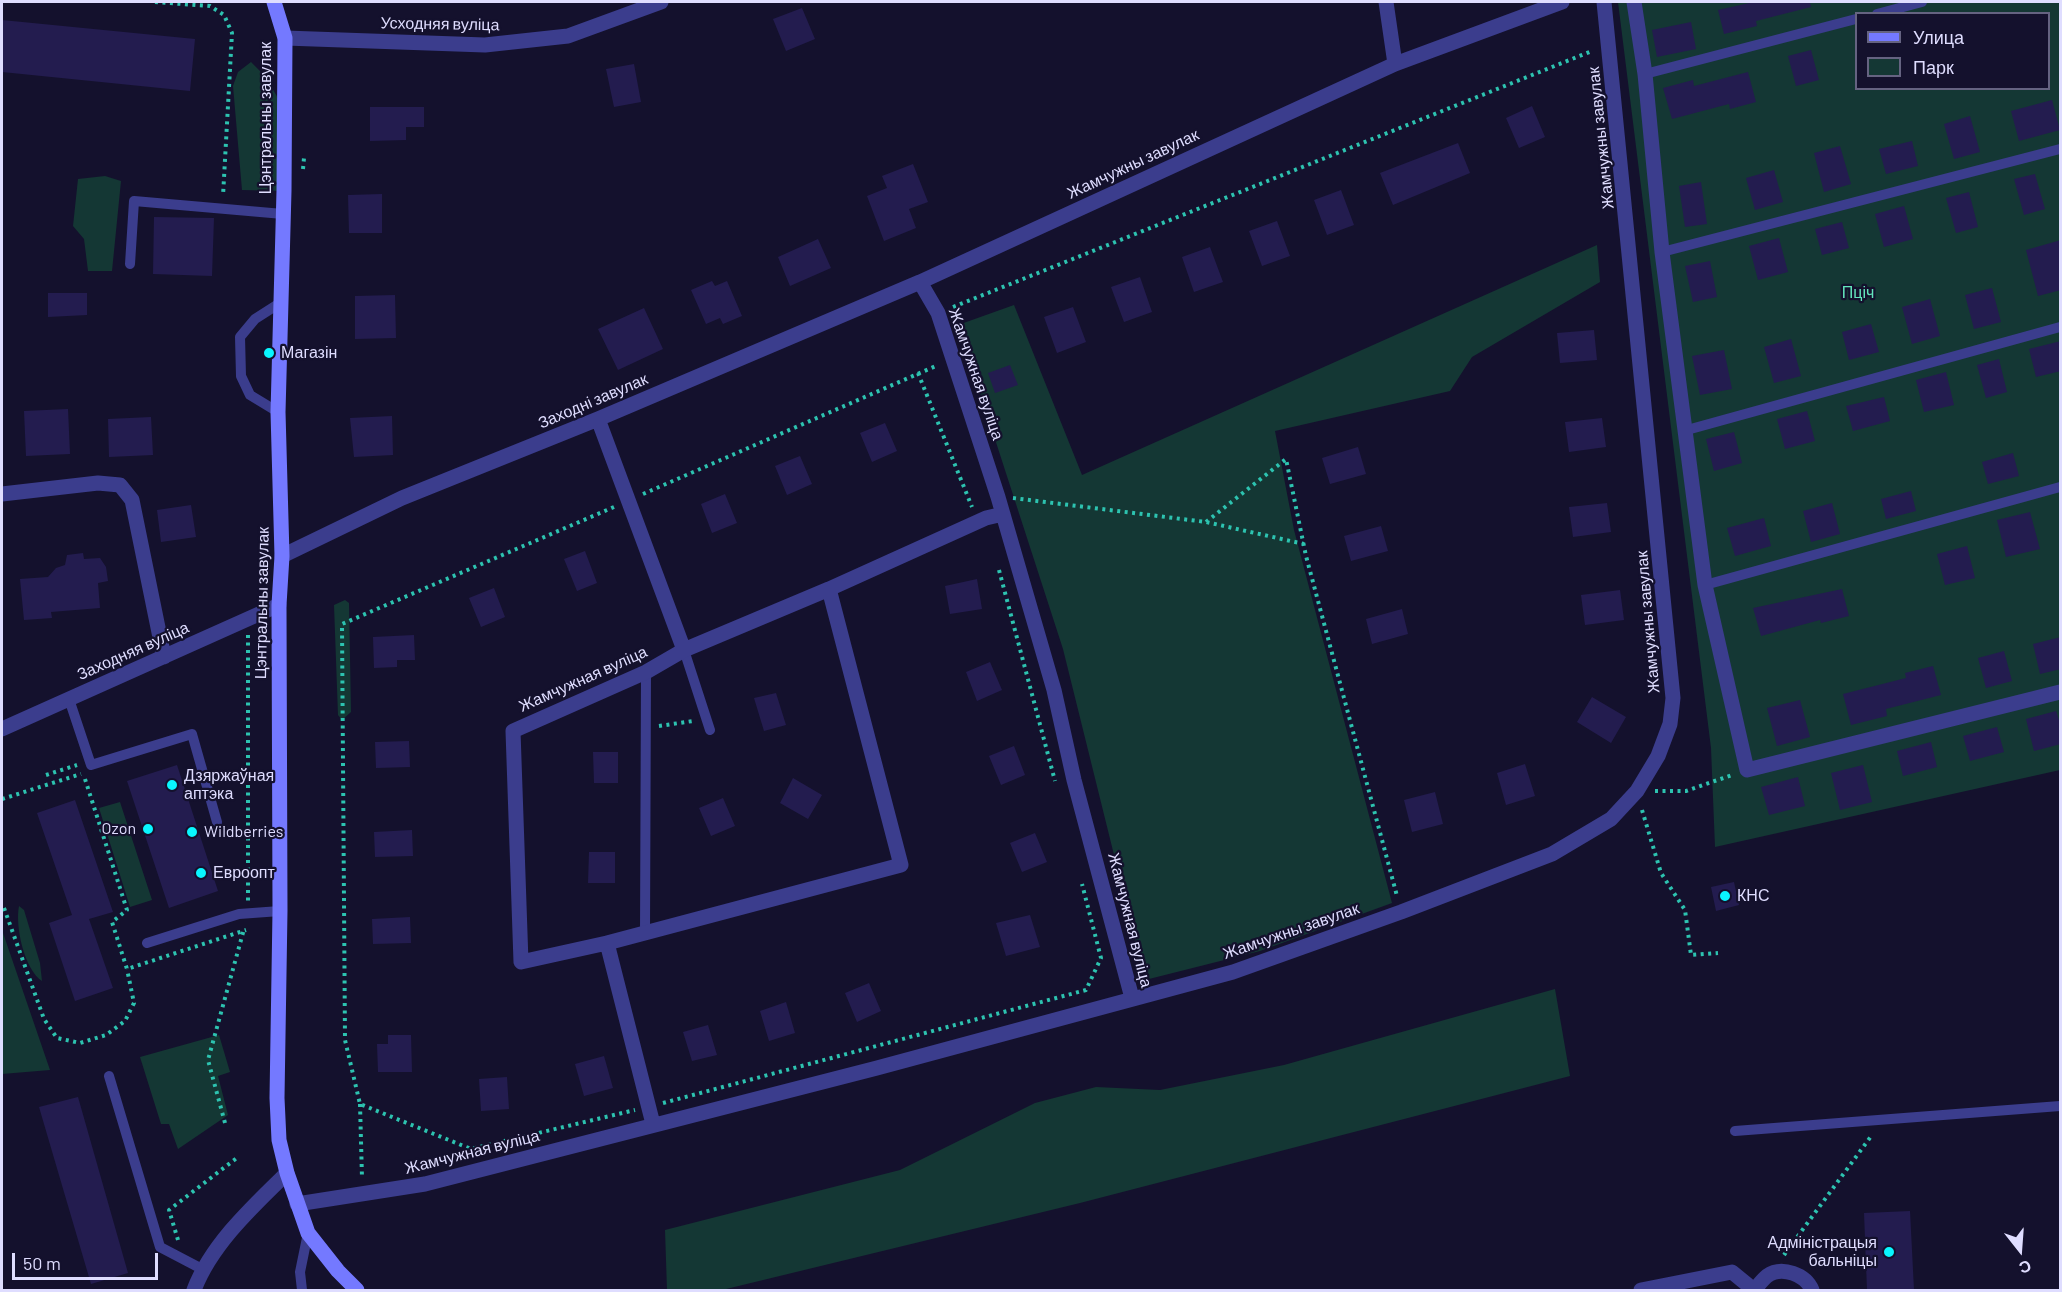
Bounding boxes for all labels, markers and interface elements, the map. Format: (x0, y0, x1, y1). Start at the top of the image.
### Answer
legend (1855, 12, 2050, 90)
street label: Усходняя вуліца (380, 13, 500, 35)
text: Улица (1913, 26, 1964, 48)
street label: Цэнтральны завулак (256, 42, 276, 194)
text: Парк (1913, 56, 1954, 78)
street label: Жамчужны завулак (1584, 66, 1618, 210)
street label: Жамчужны завулак (1064, 125, 1202, 203)
park label: Пціч (1842, 283, 1874, 303)
street label: Жамчужная вуліца (944, 305, 1008, 443)
place label: Магазін (281, 343, 337, 363)
marker: Магазін (262, 346, 276, 360)
street label: Заходні завулак (535, 369, 651, 433)
street label: Цэнтральны завулак (251, 527, 273, 679)
street label: Жамчужны завулак (1632, 550, 1664, 694)
street label: Заходняя вуліца (74, 618, 192, 684)
street label: Жамчужная вуліца (516, 642, 650, 716)
place label: Дзяржаўная аптэка (184, 766, 274, 804)
marker: Дзяржаўная аптэка (165, 778, 179, 792)
place label: Ozon (102, 819, 136, 839)
marker: Ozon (141, 822, 155, 836)
place label: Wildberries (204, 822, 284, 842)
marker: Wildberries (185, 825, 199, 839)
street label: Жамчужная вуліца (1104, 851, 1156, 989)
place label: Евроопт (213, 863, 275, 883)
marker: Евроопт (194, 866, 208, 880)
place label: КНС (1737, 886, 1769, 906)
marker: КНС (1718, 889, 1732, 903)
street label: Жамчужны завулак (1220, 899, 1362, 963)
street label: Жамчужная вуліца (403, 1126, 541, 1178)
north arrow (1990, 1220, 2050, 1280)
place label: Адміністрацыя бальніцы (1768, 1233, 1877, 1271)
scale bar (15, 1241, 160, 1279)
marker: Адміністрацыя бальніцы (1882, 1245, 1896, 1259)
text: 50 m (23, 1252, 61, 1274)
text: С (2017, 1257, 2034, 1278)

